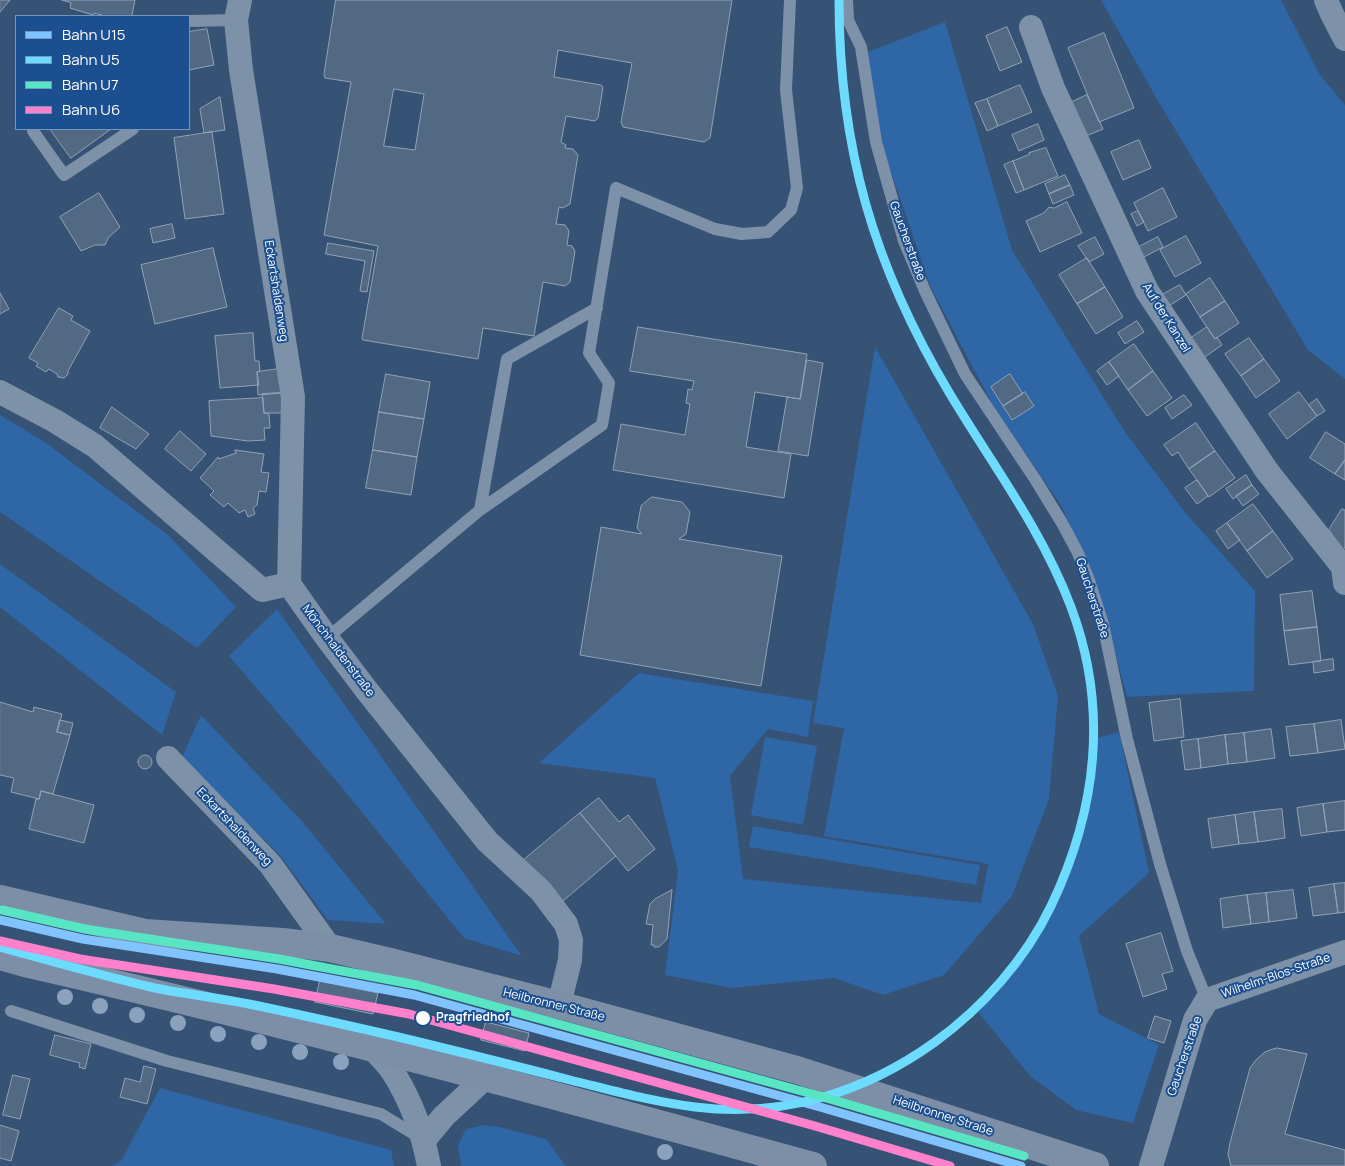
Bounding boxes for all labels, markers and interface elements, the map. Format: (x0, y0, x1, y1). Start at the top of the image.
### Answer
legend (15, 15, 190, 130)
text: Bahn U15 (62, 24, 125, 45)
text: Bahn U5 (62, 49, 120, 70)
text: Bahn U7 (62, 74, 118, 95)
text: Bahn U6 (62, 99, 120, 120)
street label: Gaucherstraße (886, 199, 928, 283)
street label: Eckartshaldenweg (261, 239, 291, 343)
street label: Auf der Kanzel (1139, 281, 1193, 355)
street label: Gaucherstraße (1072, 556, 1112, 640)
street label: Mönchhaldenstraße (299, 602, 377, 700)
street label: Eckartshaldenweg (193, 785, 275, 869)
street label: Wilhelm-Blos-Straße (1220, 951, 1332, 1001)
street label: Heilbronner Straße (502, 985, 606, 1025)
marker: Pragfriedhof (414, 1009, 432, 1027)
place label: Pragfriedhof (436, 1011, 509, 1025)
street label: Gaucherstraße (1165, 1014, 1205, 1098)
street label: Heilbronner Straße (891, 1093, 995, 1139)

